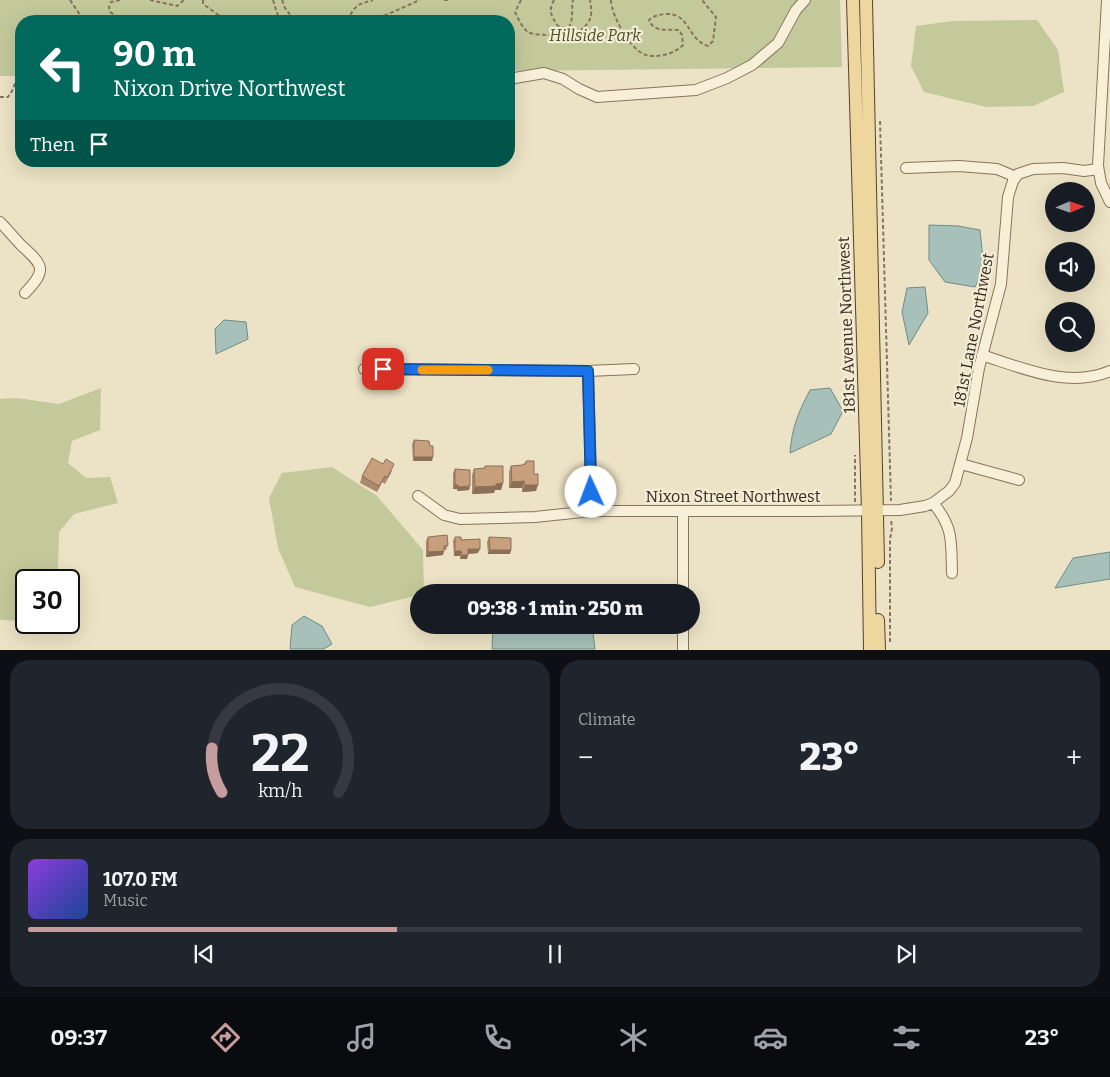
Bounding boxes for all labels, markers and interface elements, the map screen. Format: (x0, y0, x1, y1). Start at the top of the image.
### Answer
park label: Hillside Park (549, 26, 641, 45)
text: 90 m (113, 33, 196, 75)
icon: left (30, 35, 95, 100)
text: Nixon Drive Northwest (113, 75, 346, 102)
icon: arrive (85, 130, 113, 158)
text: Then (30, 133, 75, 156)
north arrow (1045, 182, 1095, 232)
map controls (1045, 182, 1095, 352)
street label: 181st Avenue Northwest (834, 236, 859, 414)
button: sound (1045, 242, 1095, 292)
street label: 181st Lane Northwest (949, 251, 998, 409)
button: search (1045, 302, 1095, 352)
pin (362, 348, 404, 390)
icon: arrive (369, 355, 397, 383)
position arrow (564, 465, 616, 517)
street label: Nixon Street Northwest (646, 487, 821, 506)
speed limit sign: 30 (15, 569, 80, 634)
text: 09:38 · 1 min · 250 m (467, 597, 643, 620)
text: Climate (578, 710, 636, 729)
text: 22 (251, 722, 309, 785)
text: 23° (800, 734, 860, 780)
text: − (578, 741, 593, 774)
text: + (1066, 741, 1082, 774)
text: km/h (258, 780, 302, 802)
text: 107.0 FM (103, 868, 178, 891)
text: Music (103, 891, 148, 910)
icon: previous (190, 940, 218, 968)
icon: pause (541, 940, 569, 968)
icon: next (892, 940, 920, 968)
icon: directions (208, 1020, 243, 1055)
icon: music (344, 1020, 379, 1055)
icon: phone (480, 1020, 515, 1055)
icon: climate (616, 1020, 651, 1055)
icon: car (753, 1020, 788, 1055)
icon: filters (889, 1020, 924, 1055)
text: 09:37 (51, 1024, 107, 1051)
text: 23° (1025, 1024, 1059, 1051)

